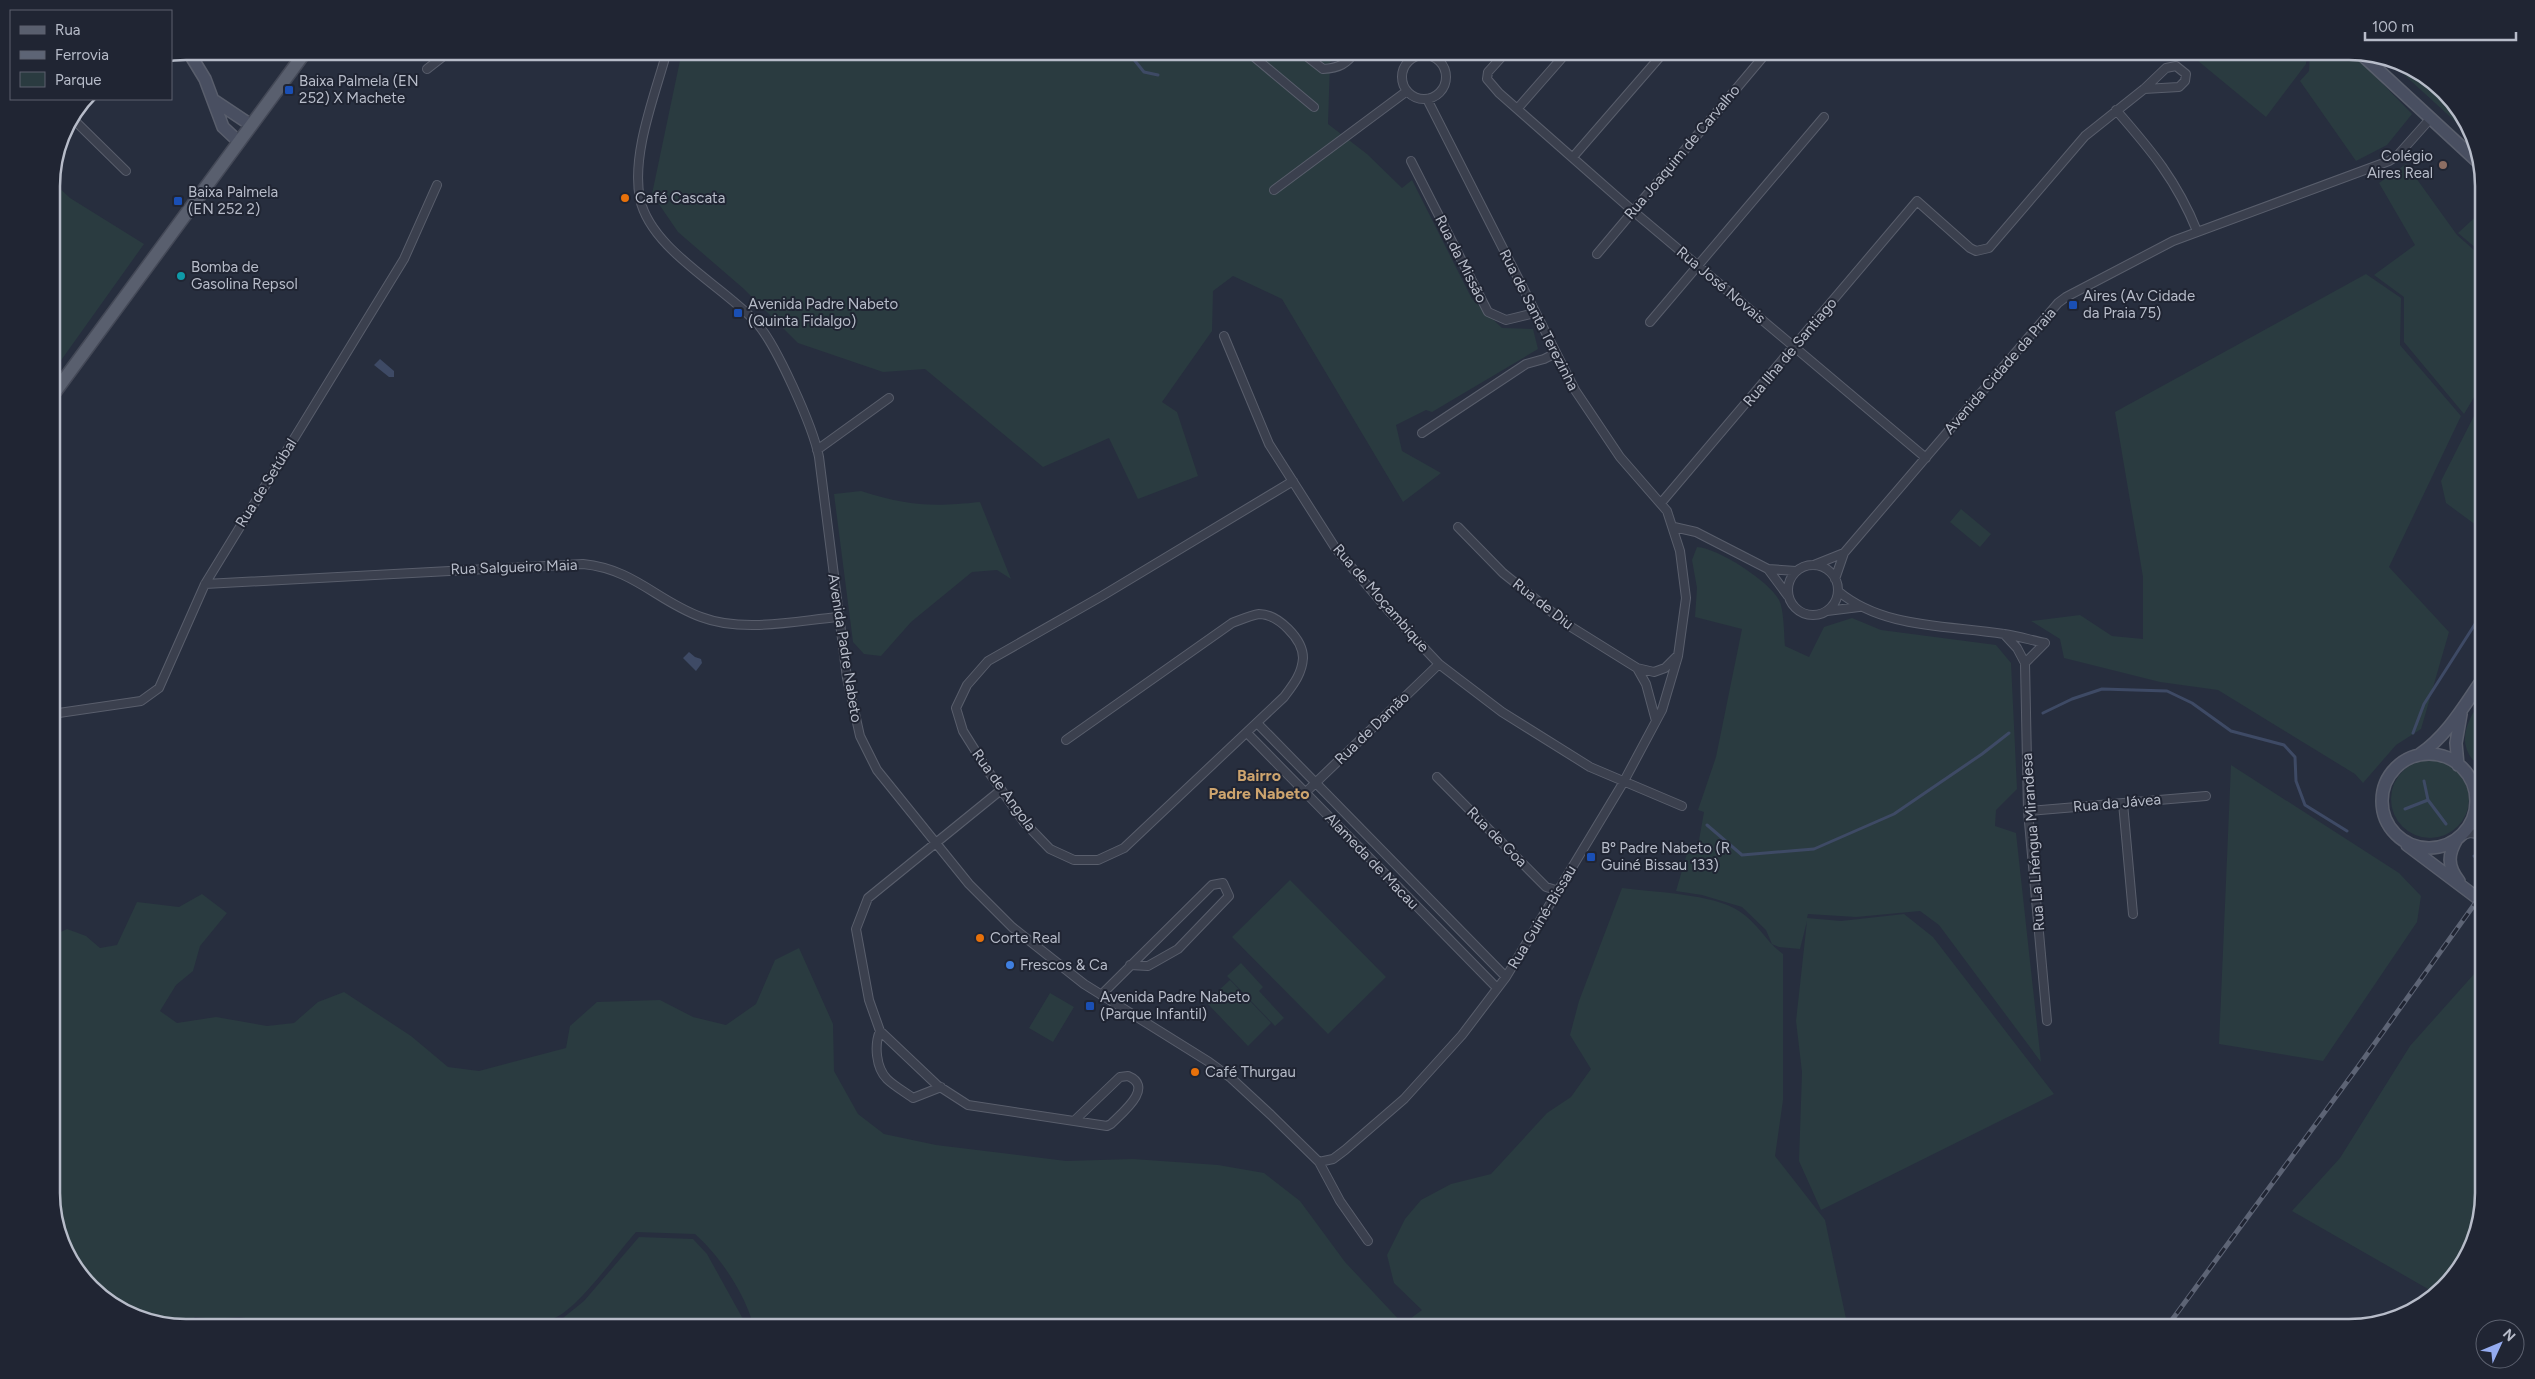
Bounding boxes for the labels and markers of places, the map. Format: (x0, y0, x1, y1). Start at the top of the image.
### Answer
place label: Baixa Palmela (EN 252) X Machete (299, 72, 419, 107)
marker: Baixa Palmela (EN 252) X Machete (283, 84, 295, 96)
place label: Colégio Aires Real (2367, 147, 2433, 182)
marker: Colégio Aires Real (2437, 159, 2449, 171)
place label: Baixa Palmela (EN 252 2) (188, 183, 278, 218)
place label: Café Cascata (635, 189, 725, 207)
marker: Café Cascata (619, 192, 631, 204)
marker: Baixa Palmela (EN 252 2) (172, 195, 184, 207)
place label: Bomba de Gasolina Repsol (191, 258, 298, 293)
marker: Bomba de Gasolina Repsol (175, 270, 187, 282)
place label: Aires (Av Cidade da Praia 75) (2083, 287, 2195, 322)
place label: Avenida Padre Nabeto (Quinta Fidalgo) (748, 295, 899, 330)
marker: Aires (Av Cidade da Praia 75) (2067, 299, 2079, 311)
marker: Avenida Padre Nabeto (Quinta Fidalgo) (732, 307, 744, 319)
place label: Bº Padre Nabeto (R Guiné Bissau 133) (1601, 839, 1730, 874)
marker: Bº Padre Nabeto (R Guiné Bissau 133) (1585, 851, 1597, 863)
place label: Corte Real (990, 929, 1061, 947)
marker: Corte Real (974, 932, 986, 944)
place label: Frescos & Ca (1020, 956, 1108, 974)
marker: Frescos & Ca (1004, 959, 1016, 971)
place label: Avenida Padre Nabeto (Parque Infantil) (1100, 988, 1251, 1023)
marker: Avenida Padre Nabeto (Parque Infantil) (1084, 1000, 1096, 1012)
place label: Café Thurgau (1205, 1063, 1296, 1081)
marker: Café Thurgau (1189, 1066, 1201, 1078)

